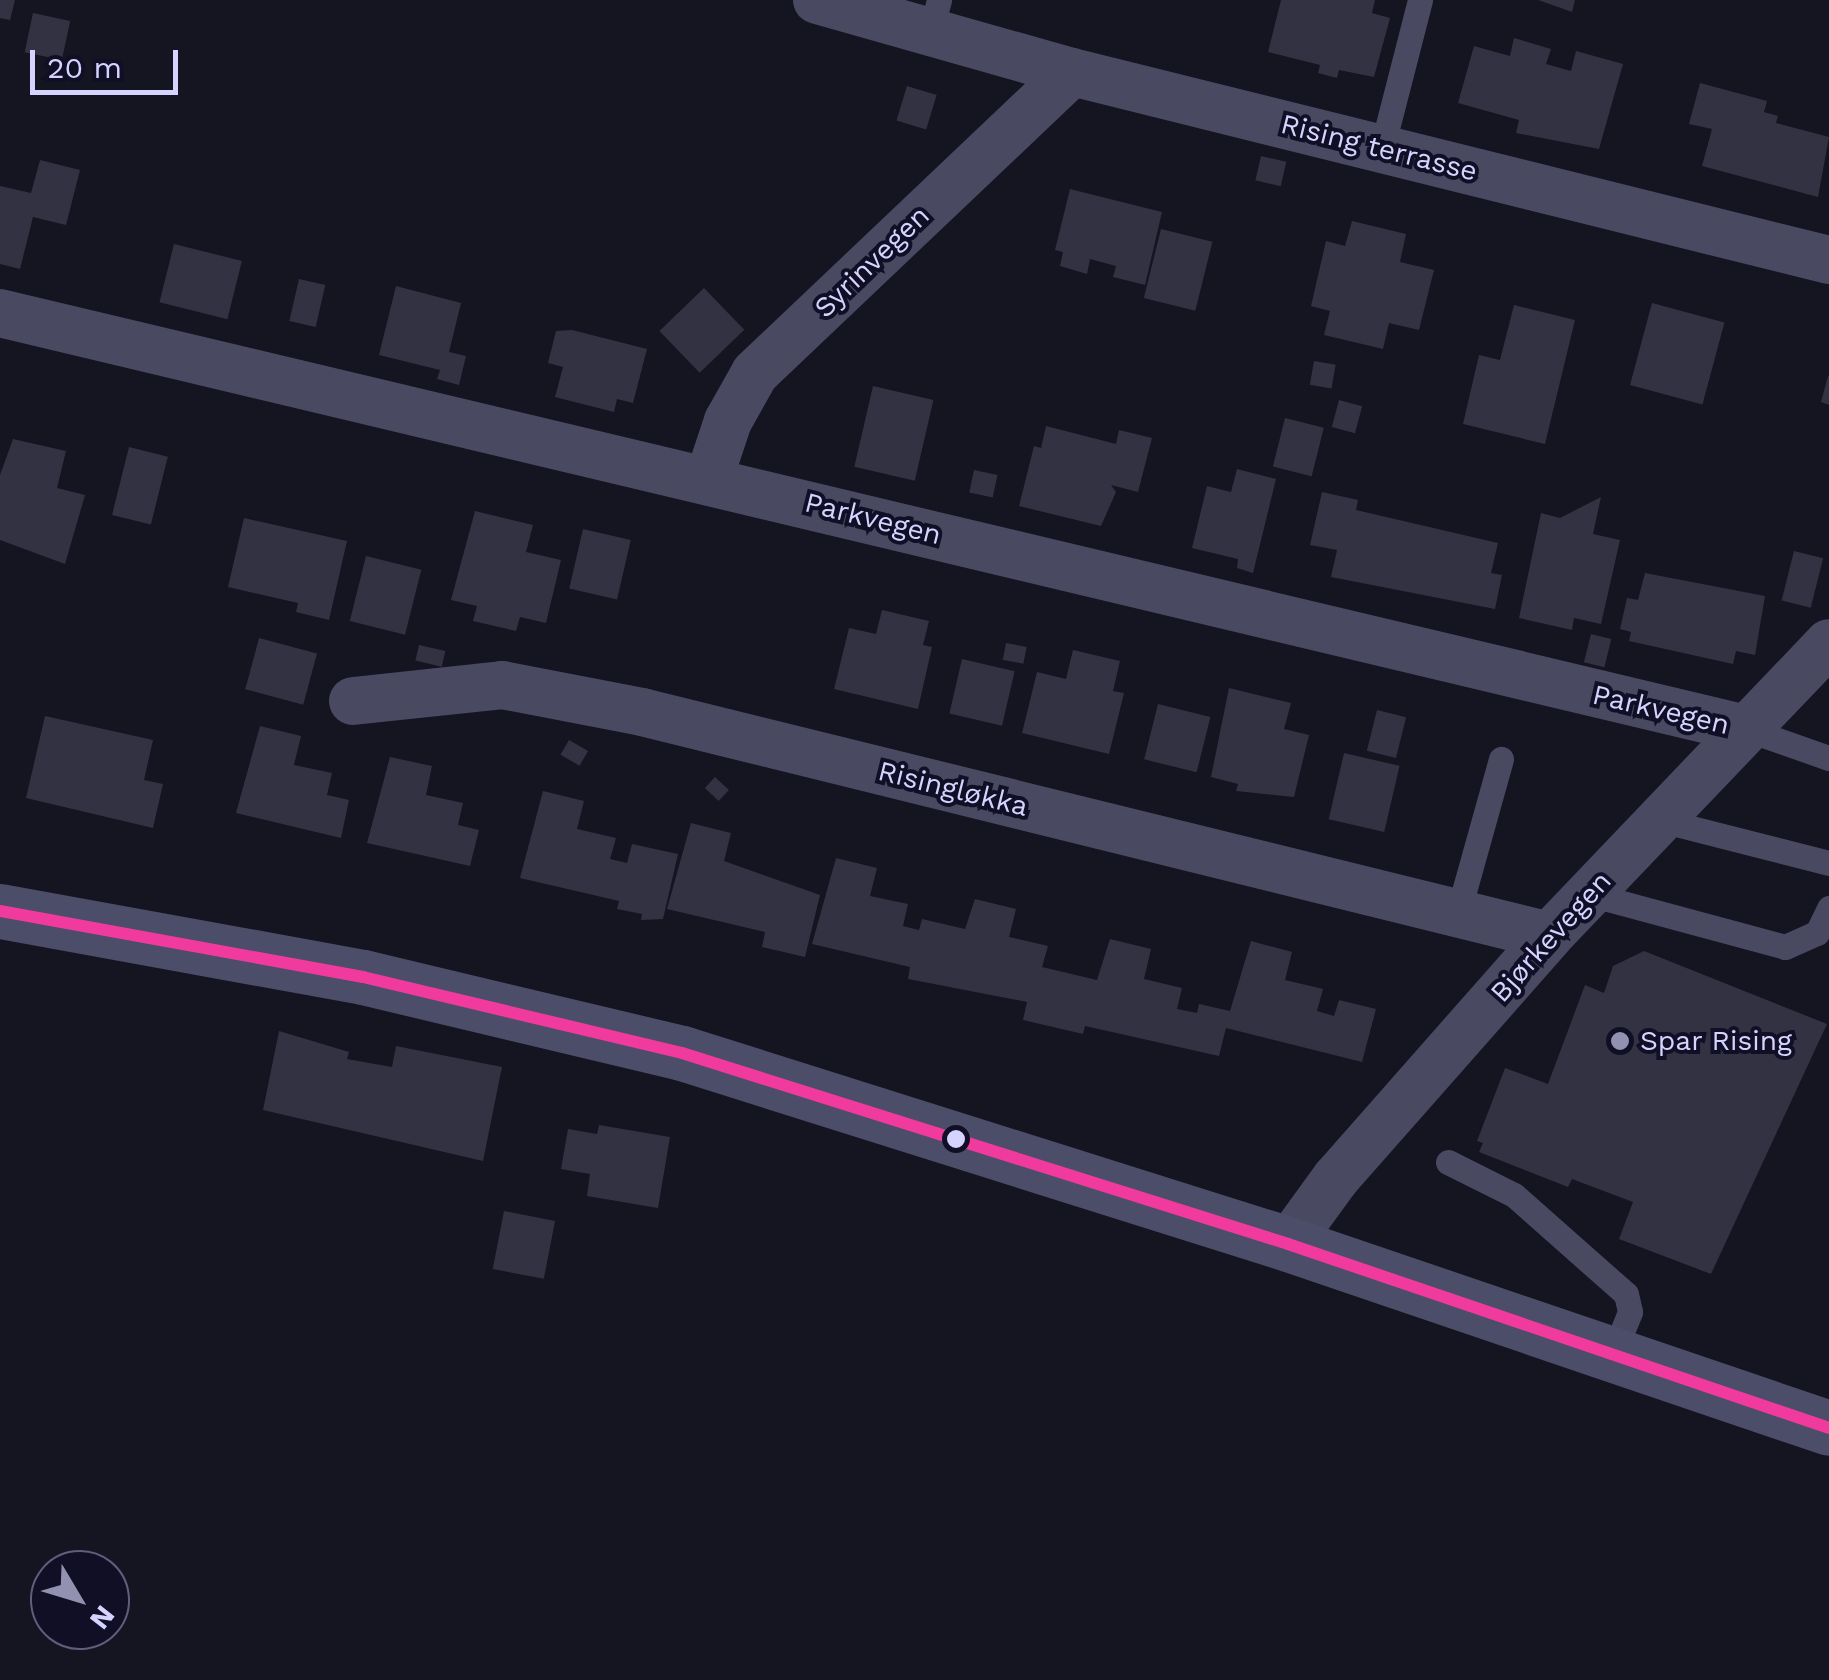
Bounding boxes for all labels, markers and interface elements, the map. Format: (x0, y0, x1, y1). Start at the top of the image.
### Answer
scale bar (35, 30, 182, 92)
text: 20 m (47, 50, 122, 85)
street label: Rising terrasse (1277, 107, 1481, 189)
street label: Syrinvegen (808, 199, 936, 325)
street label: Parkvegen (801, 486, 945, 552)
street label: Parkvegen (1589, 678, 1733, 742)
street label: Risingløkka (875, 754, 1031, 824)
street label: Bjørkevegen (1484, 865, 1618, 1009)
place label: Spar Rising (1640, 1024, 1793, 1058)
marker: Spar Rising (1609, 1030, 1631, 1052)
unlabelled marker (946, 1129, 966, 1149)
north arrow (30, 1550, 130, 1650)
text: N (83, 1599, 122, 1636)

